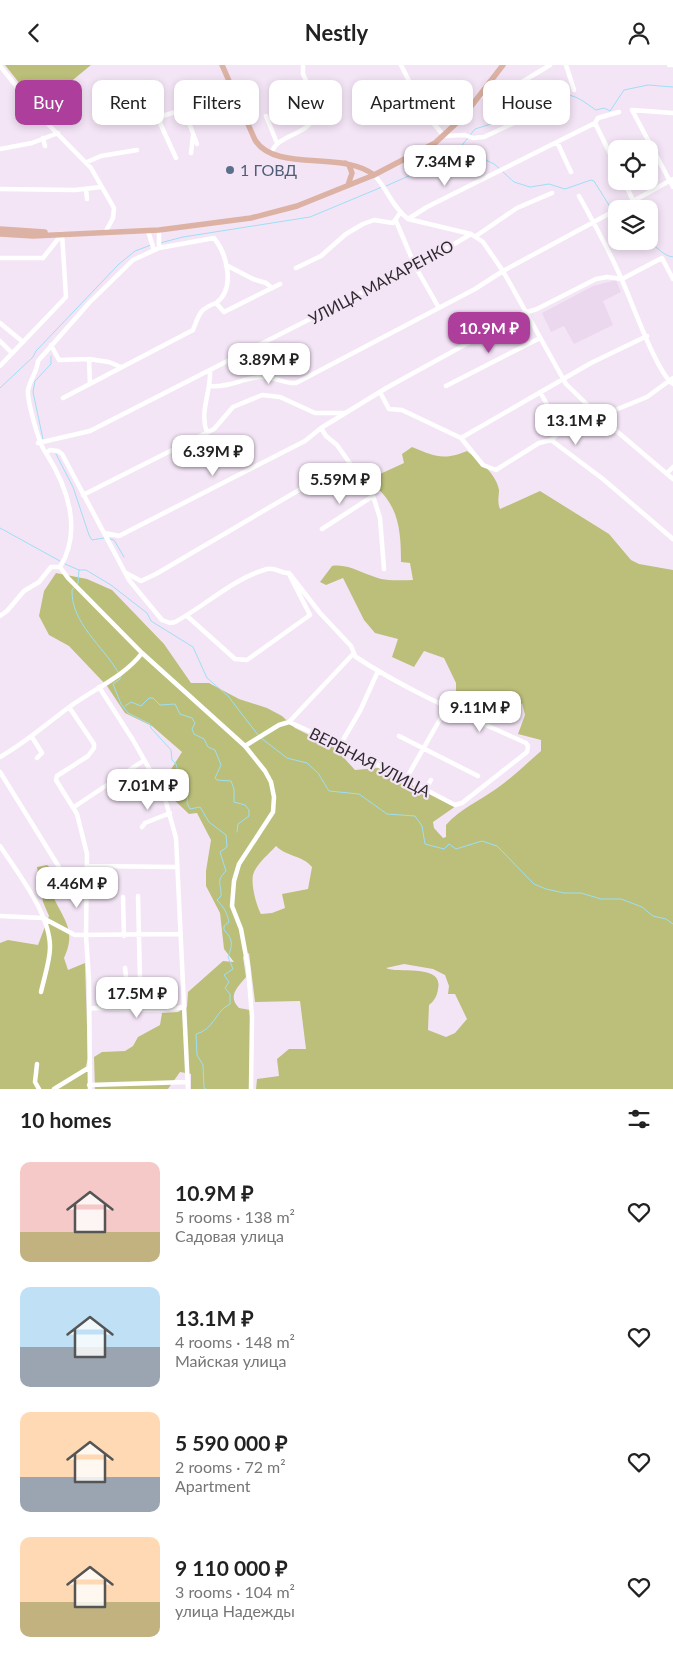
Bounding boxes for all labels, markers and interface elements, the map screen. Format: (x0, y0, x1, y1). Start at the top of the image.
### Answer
icon: back (20, 19, 48, 47)
text: Nestly (305, 19, 368, 46)
icon: person (625, 19, 653, 47)
chip: Buy (15, 80, 82, 125)
chip: Rent (92, 80, 164, 125)
chip: Filters (174, 80, 259, 125)
chip: New (269, 80, 342, 125)
chip: Apartment (352, 80, 473, 125)
chip: House (483, 80, 570, 125)
map controls (608, 140, 658, 250)
button: locate (608, 140, 658, 190)
pin: 7.34M ₽ (399, 145, 491, 187)
text: 7.34M ₽ (415, 151, 475, 170)
place label: 1 ГОВД (240, 160, 297, 179)
marker: 1 ГОВД (224, 164, 236, 176)
button: layers (608, 200, 658, 250)
street label: УЛИЦА МАКАРЕНКО (305, 235, 457, 328)
pin: 10.9M ₽ (443, 311, 535, 354)
text: 10.9M ₽ (459, 318, 519, 337)
pin: 3.89M ₽ (223, 343, 315, 385)
text: 3.89M ₽ (239, 349, 299, 368)
pin: 13.1M ₽ (530, 403, 622, 446)
text: 13.1M ₽ (546, 410, 606, 429)
pin: 6.39M ₽ (167, 435, 259, 477)
text: 6.39M ₽ (183, 441, 243, 460)
pin: 5.59M ₽ (294, 463, 386, 505)
text: 5.59M ₽ (310, 469, 370, 488)
pin: 9.11M ₽ (434, 691, 526, 733)
text: 9.11M ₽ (450, 697, 510, 716)
street label: ВЕРБНАЯ УЛИЦА (307, 723, 434, 800)
pin: 7.01M ₽ (102, 769, 194, 811)
text: 7.01M ₽ (118, 775, 178, 794)
pin: 4.46M ₽ (31, 867, 123, 909)
text: 4.46M ₽ (47, 873, 107, 892)
pin: 17.5M ₽ (91, 977, 183, 1019)
text: 17.5M ₽ (107, 983, 167, 1002)
icon: filters (625, 1105, 653, 1133)
text: 10 homes (20, 1107, 111, 1132)
text: 10.9M ₽ (175, 1180, 254, 1205)
icon: home (60, 1182, 120, 1242)
icon: heart (625, 1198, 653, 1226)
text: 5 rooms · 138 m² (175, 1207, 295, 1226)
text: Садовая улица (175, 1226, 284, 1245)
text: 13.1M ₽ (175, 1305, 254, 1330)
icon: home (60, 1307, 120, 1367)
icon: heart (625, 1323, 653, 1351)
text: 4 rooms · 148 m² (175, 1332, 295, 1351)
text: Майская улица (175, 1351, 286, 1370)
text: 5 590 000 ₽ (175, 1430, 288, 1455)
icon: home (60, 1432, 120, 1492)
icon: heart (625, 1448, 653, 1476)
text: 2 rooms · 72 m² (175, 1457, 286, 1476)
text: Apartment (175, 1476, 250, 1495)
text: 9 110 000 ₽ (175, 1555, 288, 1580)
icon: home (60, 1557, 120, 1617)
icon: heart (625, 1573, 653, 1601)
text: 3 rooms · 104 m² (175, 1582, 295, 1601)
text: улица Надежды (175, 1601, 295, 1620)

